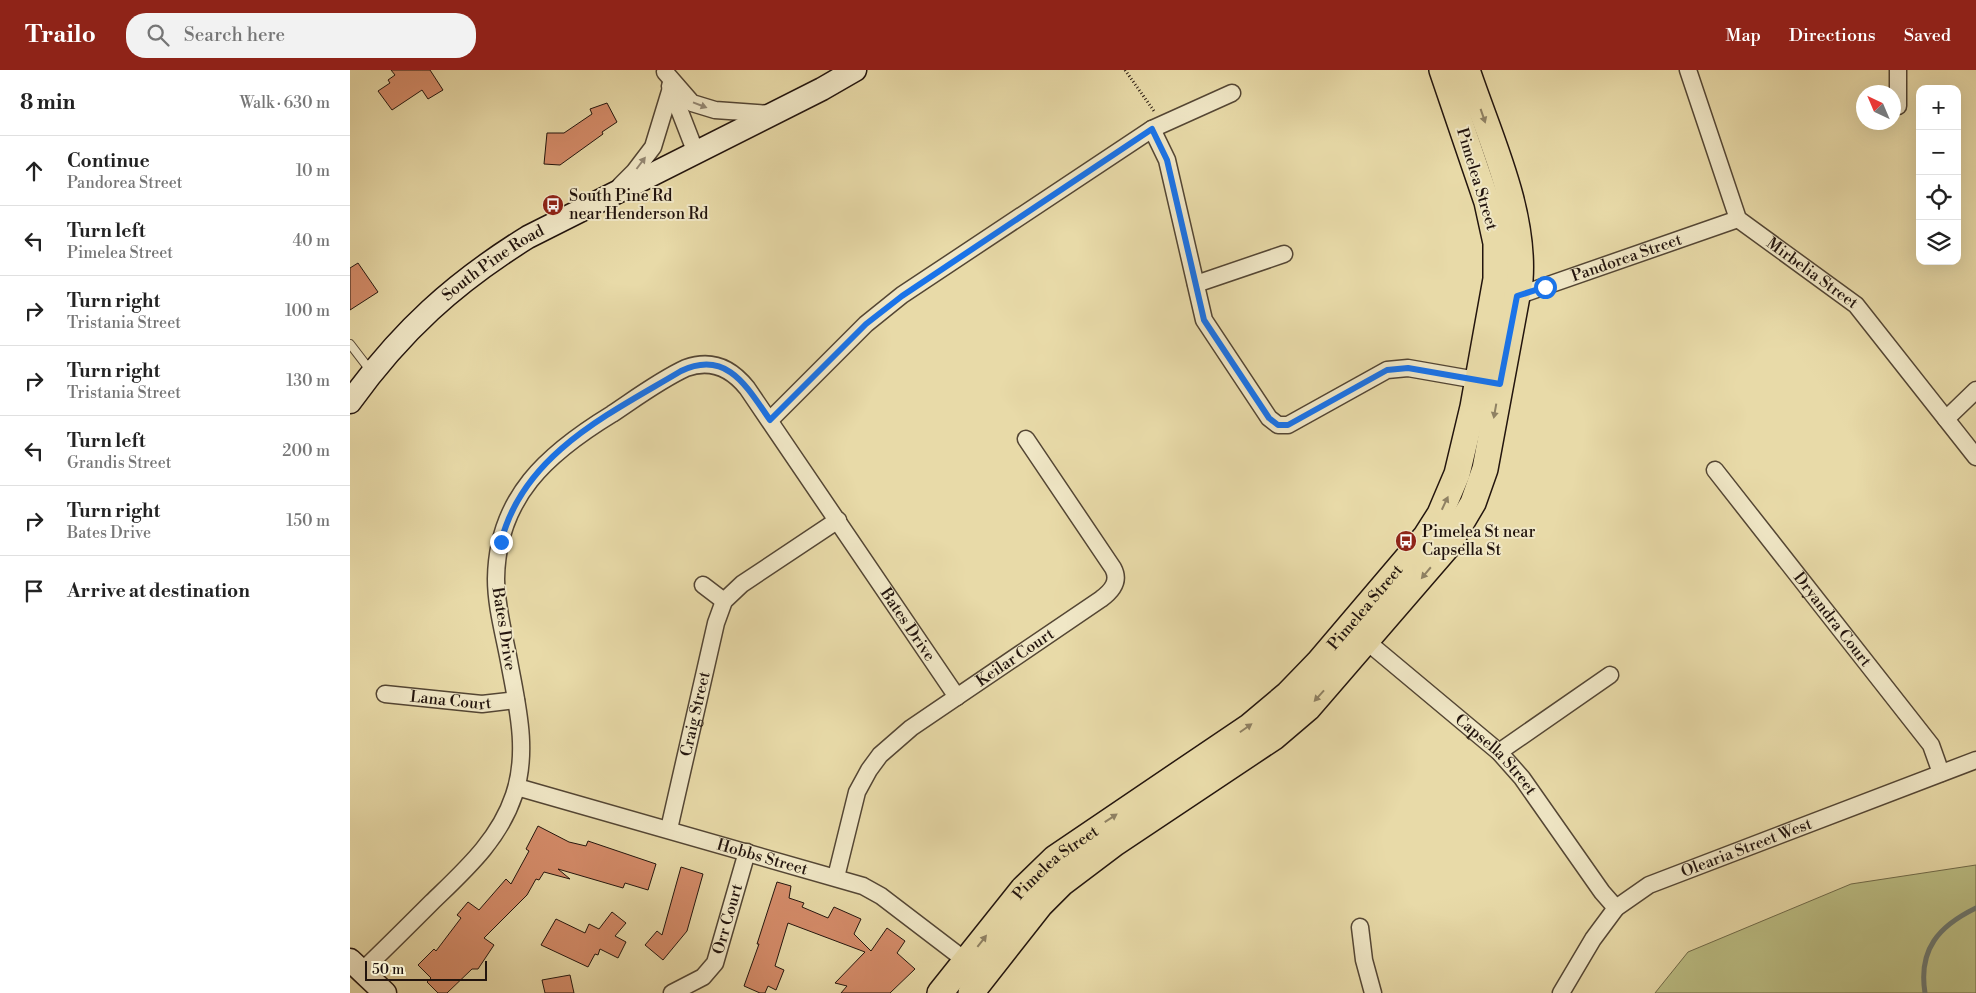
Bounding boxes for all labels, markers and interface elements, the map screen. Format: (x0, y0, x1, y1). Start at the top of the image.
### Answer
search box (126, 13, 476, 58)
text: Trailo (25, 20, 96, 50)
icon: search (144, 21, 172, 49)
text: Search here (184, 23, 285, 47)
text: Map (1725, 24, 1761, 47)
text: Directions (1789, 24, 1876, 47)
text: Saved (1904, 24, 1951, 47)
north arrow (1856, 85, 1901, 130)
map controls (1916, 85, 1961, 265)
button: + (1916, 85, 1961, 130)
text: 8 min (20, 90, 75, 116)
text: Walk · 630 m (240, 93, 330, 113)
one-way arrow (692, 102, 707, 109)
one-way arrow (1479, 109, 1487, 124)
street label: Pimelea Street (1452, 125, 1502, 233)
button: − (1916, 130, 1961, 175)
text: Continue (67, 149, 150, 173)
one-way arrow (636, 156, 646, 170)
icon: ahead (20, 157, 48, 185)
text: 10 m (296, 161, 330, 181)
text: Pandorea Street (67, 173, 183, 193)
button: locate (1916, 175, 1961, 220)
place label: South Pine Rd near Henderson Rd (569, 186, 708, 224)
bus stop icon: South Pine Rd near Henderson Rd (541, 193, 565, 217)
text: Turn left (67, 219, 146, 243)
button: layers (1916, 220, 1961, 265)
street label: South Pine Road (438, 221, 547, 305)
icon: left (20, 227, 48, 255)
street label: Pandorea Street (1569, 229, 1685, 286)
text: 40 m (293, 231, 330, 251)
street label: Mirbelia Street (1763, 233, 1862, 313)
text: Pimelea Street (67, 243, 173, 263)
route start (1534, 276, 1557, 299)
text: Turn right (67, 289, 160, 313)
icon: right (20, 297, 48, 325)
text: 100 m (285, 301, 330, 321)
text: Tristania Street (67, 313, 181, 333)
text: Turn right (67, 359, 160, 383)
icon: right (20, 367, 48, 395)
text: 130 m (286, 371, 330, 391)
text: Tristania Street (67, 383, 181, 403)
one-way arrow (1491, 403, 1499, 419)
text: Turn left (67, 429, 146, 453)
icon: left (20, 437, 48, 465)
text: 200 m (282, 441, 330, 461)
text: Grandis Street (67, 453, 171, 473)
one-way arrow (1442, 496, 1450, 510)
text: Turn right (67, 499, 160, 523)
icon: right (20, 507, 48, 535)
text: 150 m (286, 511, 330, 531)
place label: Pimelea St near Capsella St (1422, 522, 1535, 560)
text: Bates Drive (67, 523, 151, 543)
bus stop icon: Pimelea St near Capsella St (1394, 529, 1418, 553)
route end (490, 531, 513, 554)
street label: Pimelea Street (1323, 560, 1408, 654)
one-way arrow (1420, 567, 1432, 579)
street label: Dryandra Court (1789, 568, 1876, 671)
icon: arrive (20, 577, 48, 605)
text: Arrive at destination (67, 579, 250, 603)
street label: Bates Drive (875, 583, 940, 665)
street label: Bates Drive (487, 585, 520, 672)
street label: Keilar Court (972, 624, 1058, 691)
street label: Craig Street (676, 669, 715, 758)
street label: Lana Court (409, 687, 493, 714)
one-way arrow (1313, 689, 1325, 701)
street label: Capsella Street (1451, 709, 1541, 799)
one-way arrow (1239, 723, 1253, 733)
one-way arrow (1104, 813, 1118, 823)
street label: Olearia Street West (1678, 814, 1815, 882)
street label: Pimelea Street (1008, 821, 1103, 904)
street label: Hobbs Street (714, 835, 810, 880)
street label: Orr Court (708, 881, 747, 957)
one-way arrow (976, 935, 987, 948)
scale bar (365, 958, 488, 981)
text: 50 m (372, 961, 404, 979)

